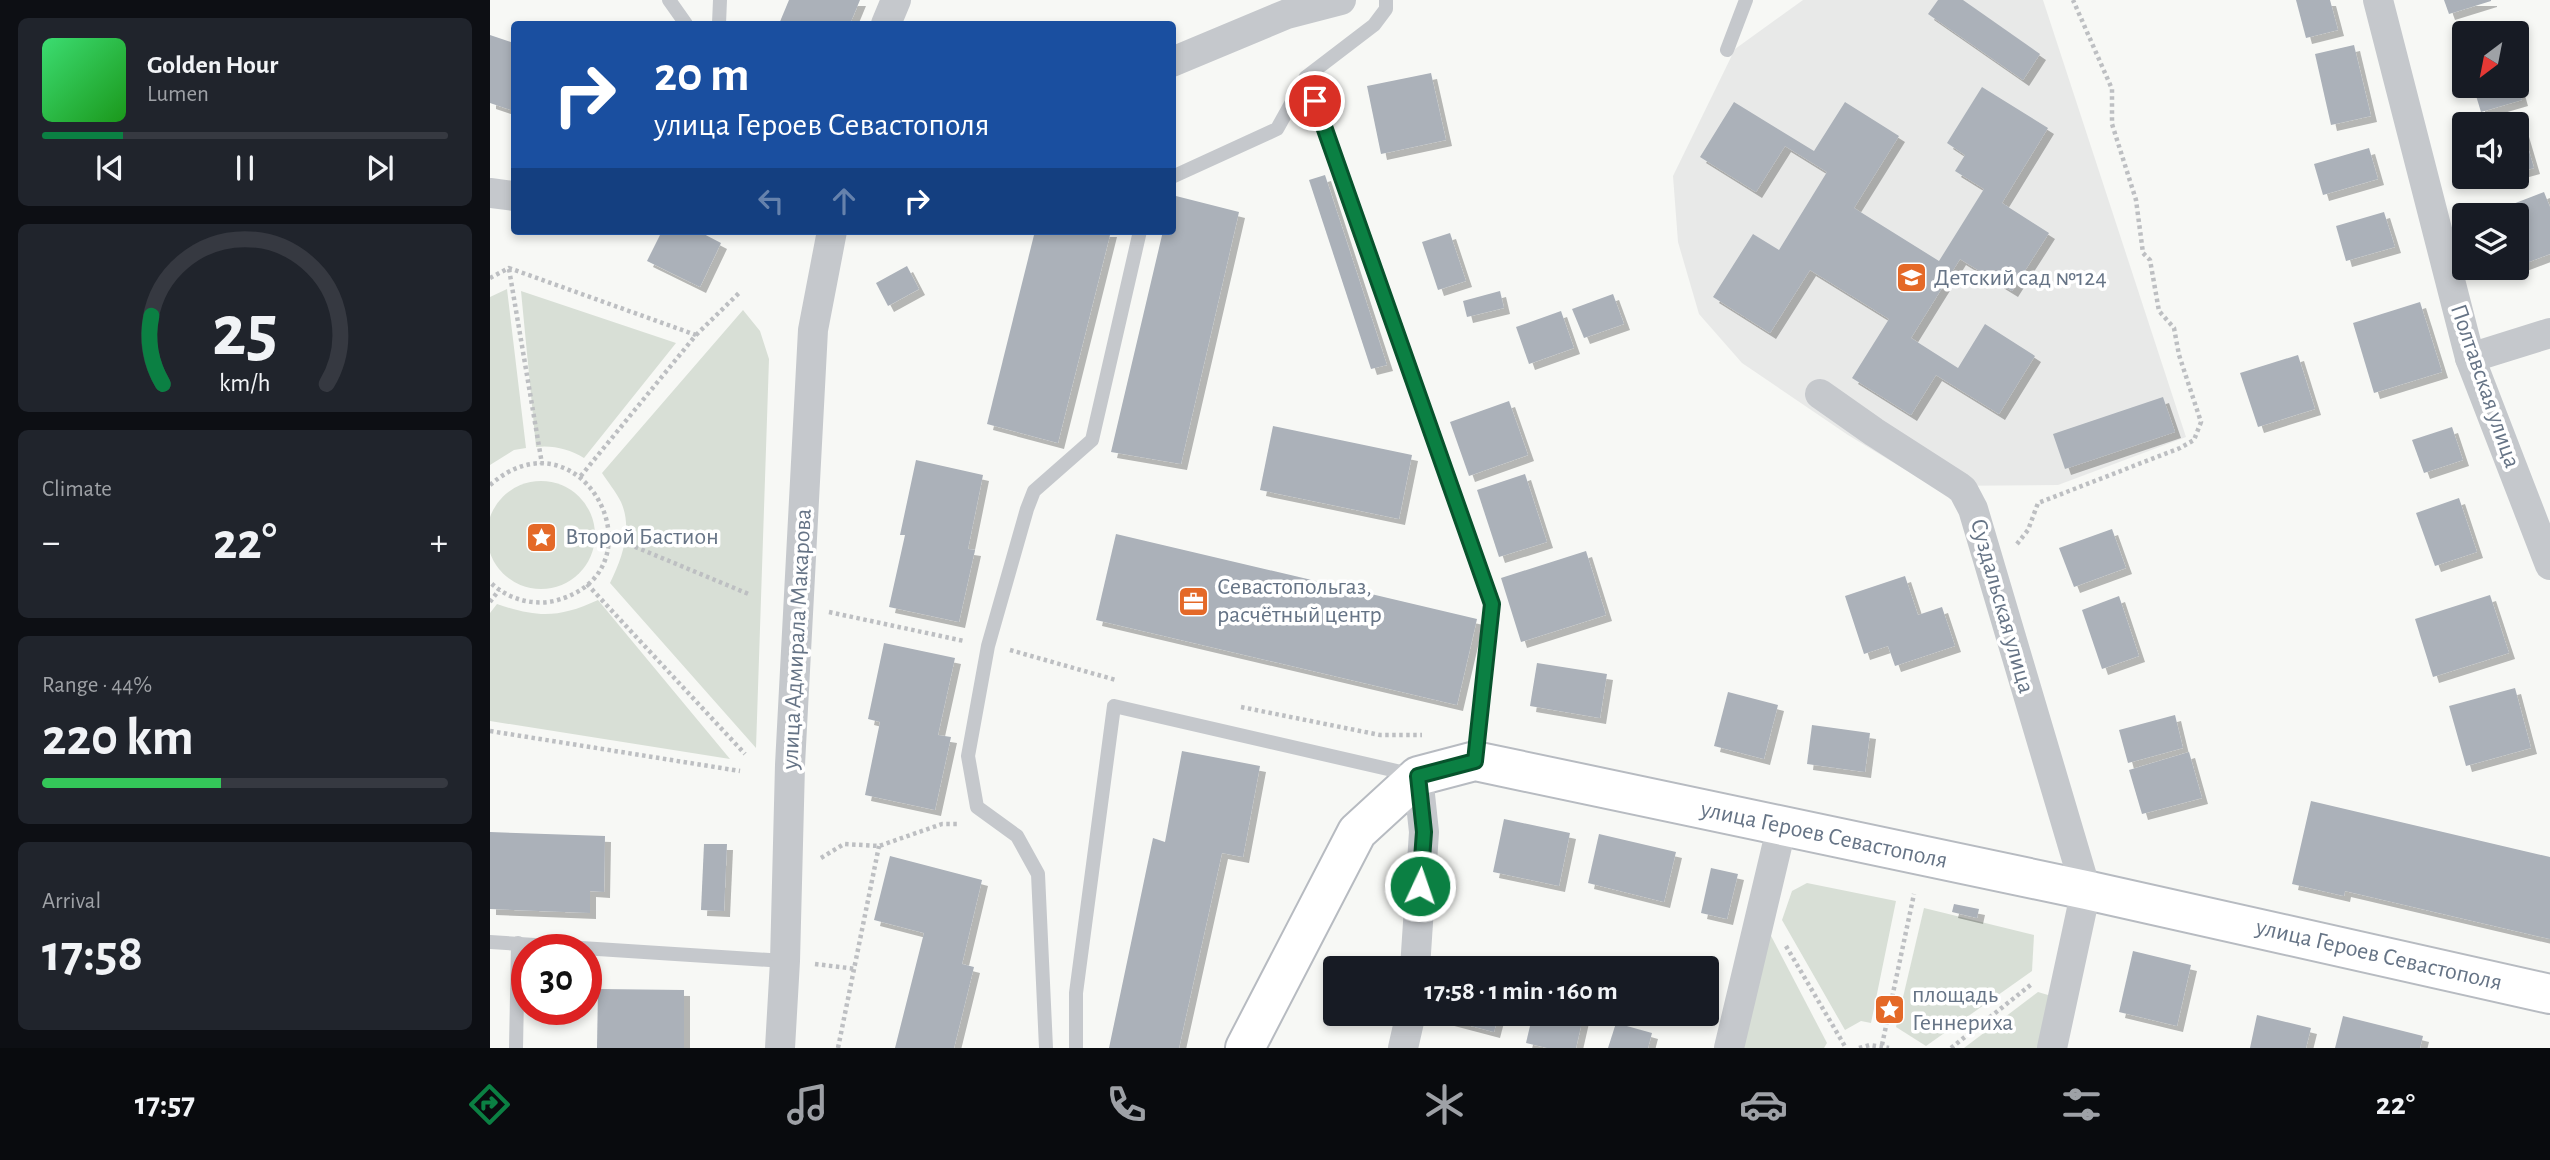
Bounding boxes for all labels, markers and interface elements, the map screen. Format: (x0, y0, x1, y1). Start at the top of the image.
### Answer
north arrow (2452, 21, 2529, 98)
map controls (2452, 21, 2529, 280)
icon: right (539, 49, 630, 140)
text: 20 m (654, 51, 750, 100)
text: Golden Hour (147, 52, 278, 78)
pin (1285, 71, 1345, 131)
icon: arrive (1296, 82, 1334, 120)
text: Lumen (147, 83, 209, 106)
text: улица Героев Севастополя (654, 109, 990, 141)
button: sound (2452, 112, 2529, 189)
icon: previous (91, 149, 129, 187)
icon: pause (226, 149, 264, 187)
icon: next (361, 149, 399, 187)
icon: left (752, 182, 790, 220)
icon: ahead (825, 182, 863, 220)
icon: right (898, 182, 936, 220)
button: layers (2452, 203, 2529, 280)
school or university icon: Детский сад №124 (1894, 261, 1928, 295)
place label: Детский сад №124 (1934, 266, 2107, 290)
text: 25 (212, 296, 278, 369)
street label: Полтавская улица (2446, 301, 2524, 471)
text: km/h (219, 371, 271, 396)
text: Climate (42, 478, 112, 501)
street label: улица Адмирала Макарова (778, 508, 816, 771)
text: 22° (213, 516, 277, 568)
street label: Суздальская улица (1966, 516, 2038, 696)
place icon: Второй Бастион (525, 520, 559, 554)
text: − (42, 524, 60, 562)
text: + (430, 524, 448, 562)
place label: Второй Бастион (565, 525, 719, 549)
place label: Севастопольгаз, расчётный центр (1217, 575, 1382, 627)
office icon: Севастопольгаз, расчётный центр (1177, 584, 1211, 618)
text: Range · 44% (42, 674, 152, 697)
text: 220 km (42, 712, 194, 764)
street label: улица Героев Севастополя (1697, 797, 1950, 873)
position arrow (1383, 849, 1457, 923)
text: Arrival (42, 890, 101, 913)
street label: улица Героев Севастополя (2253, 915, 2504, 995)
text: 17:58 (42, 928, 143, 980)
speed limit sign: 30 (511, 934, 602, 1025)
text: 17:58 · 1 min · 160 m (1424, 978, 1618, 1004)
place label: площадь Геннериха (1912, 983, 2013, 1035)
place icon: площадь Геннериха (1872, 992, 1906, 1026)
icon: directions (465, 1080, 514, 1129)
icon: music (783, 1080, 832, 1129)
icon: phone (1102, 1080, 1151, 1129)
icon: climate (1420, 1080, 1469, 1129)
icon: car (1739, 1080, 1788, 1129)
icon: filters (2057, 1080, 2106, 1129)
text: 17:57 (135, 1088, 195, 1120)
text: 22° (2376, 1088, 2415, 1120)

